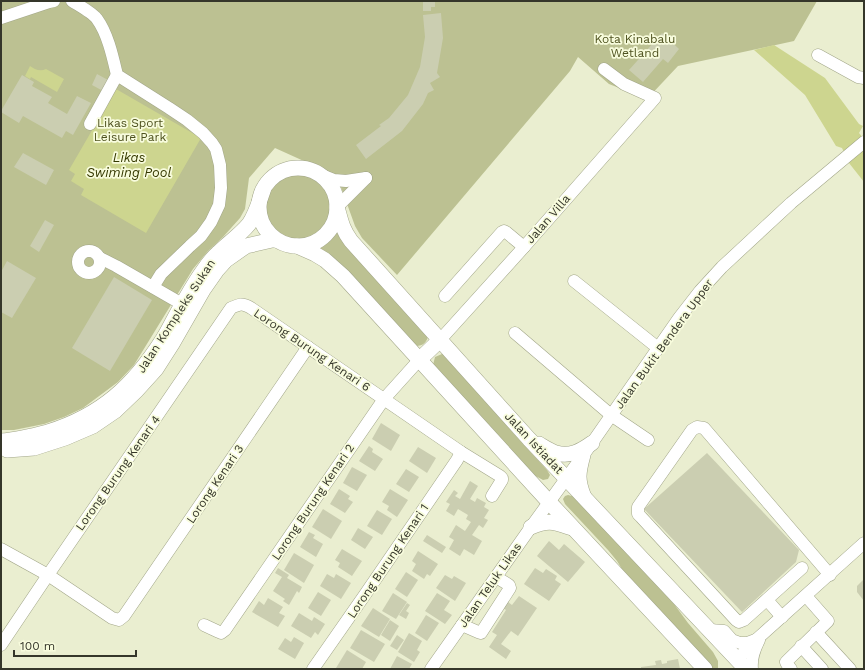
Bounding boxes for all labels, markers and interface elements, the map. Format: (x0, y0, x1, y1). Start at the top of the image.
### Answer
park label: Kota Kinabalu Wetland (595, 32, 675, 60)
park label: Likas Sport Leisure Park (94, 116, 166, 144)
water label: Likas Swiming Pool (87, 150, 172, 180)
street label: Jalan Villa (523, 192, 573, 246)
street label: Jalan Kompleks Sukan (134, 257, 218, 375)
street label: Jalan Bukit Bendera Upper (612, 276, 716, 412)
street label: Lorong Burung Kenari 6 (251, 306, 373, 394)
street label: Jalan Istiadat (502, 409, 566, 477)
street label: Lorong Burung Kenari 4 (73, 413, 163, 533)
street label: Lorong Burung Kenari 2 (269, 441, 357, 563)
street label: Lorong Kenari 3 (184, 442, 246, 526)
street label: Lorong Burung Kenari 1 (345, 501, 431, 621)
street label: Jalan Teluk Likas (456, 540, 524, 630)
scale bar (14, 632, 136, 658)
text: 100 m (20, 639, 55, 653)

